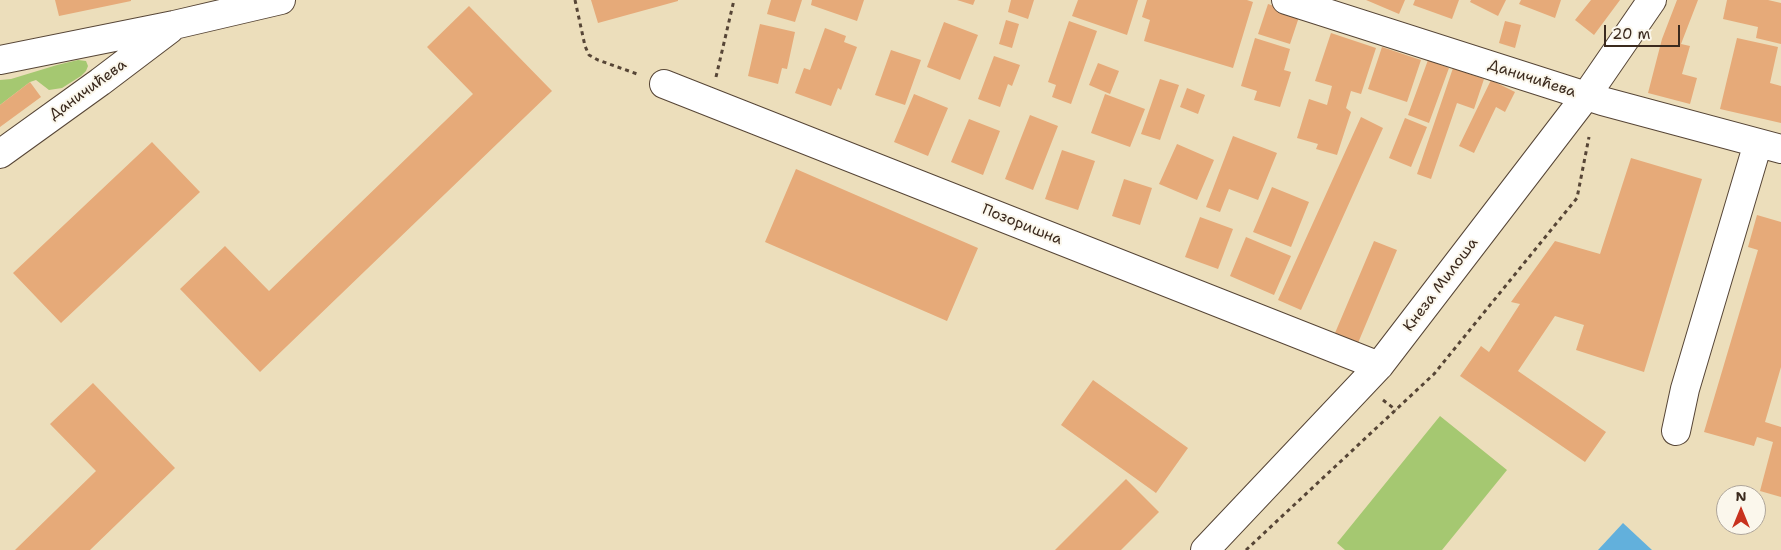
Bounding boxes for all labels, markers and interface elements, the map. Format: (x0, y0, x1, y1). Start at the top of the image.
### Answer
scale bar (1606, 15, 1682, 47)
text: 20 m (1612, 24, 1651, 44)
street label: Даничићева (46, 56, 130, 124)
street label: Даничићева (1486, 56, 1578, 102)
street label: Позоришна (979, 201, 1065, 249)
street label: Кнеза Милоша (1400, 235, 1482, 335)
north arrow (1716, 485, 1766, 535)
text: N (1735, 487, 1747, 505)

